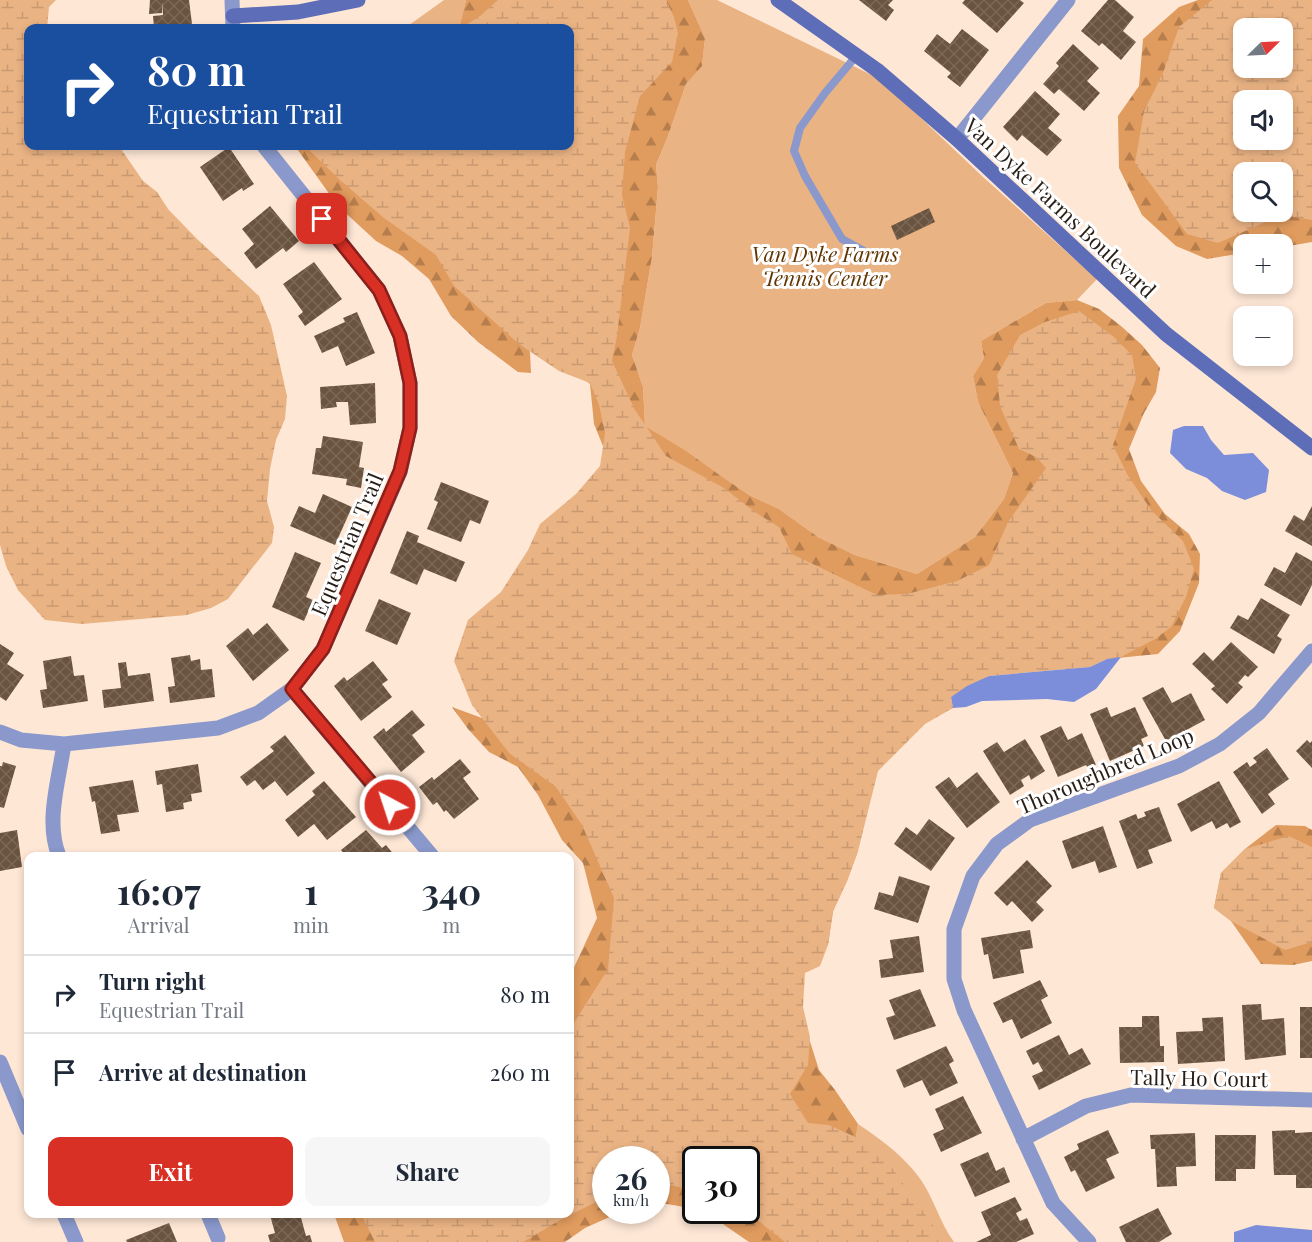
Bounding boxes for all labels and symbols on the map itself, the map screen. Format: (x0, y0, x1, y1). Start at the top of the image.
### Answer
north arrow (1233, 18, 1293, 78)
street label: Van Dyke Farms Boulevard (959, 110, 1163, 303)
pin (296, 193, 347, 244)
park label: Van Dyke Farms Tennis Center (751, 239, 899, 291)
street label: Equestrian Trail (303, 468, 389, 620)
street label: Thoroughbred Loop (1012, 720, 1198, 820)
position arrow (358, 773, 422, 837)
street label: Tally Ho Court (1130, 1062, 1269, 1092)
speed limit sign: 30 (682, 1146, 760, 1224)

